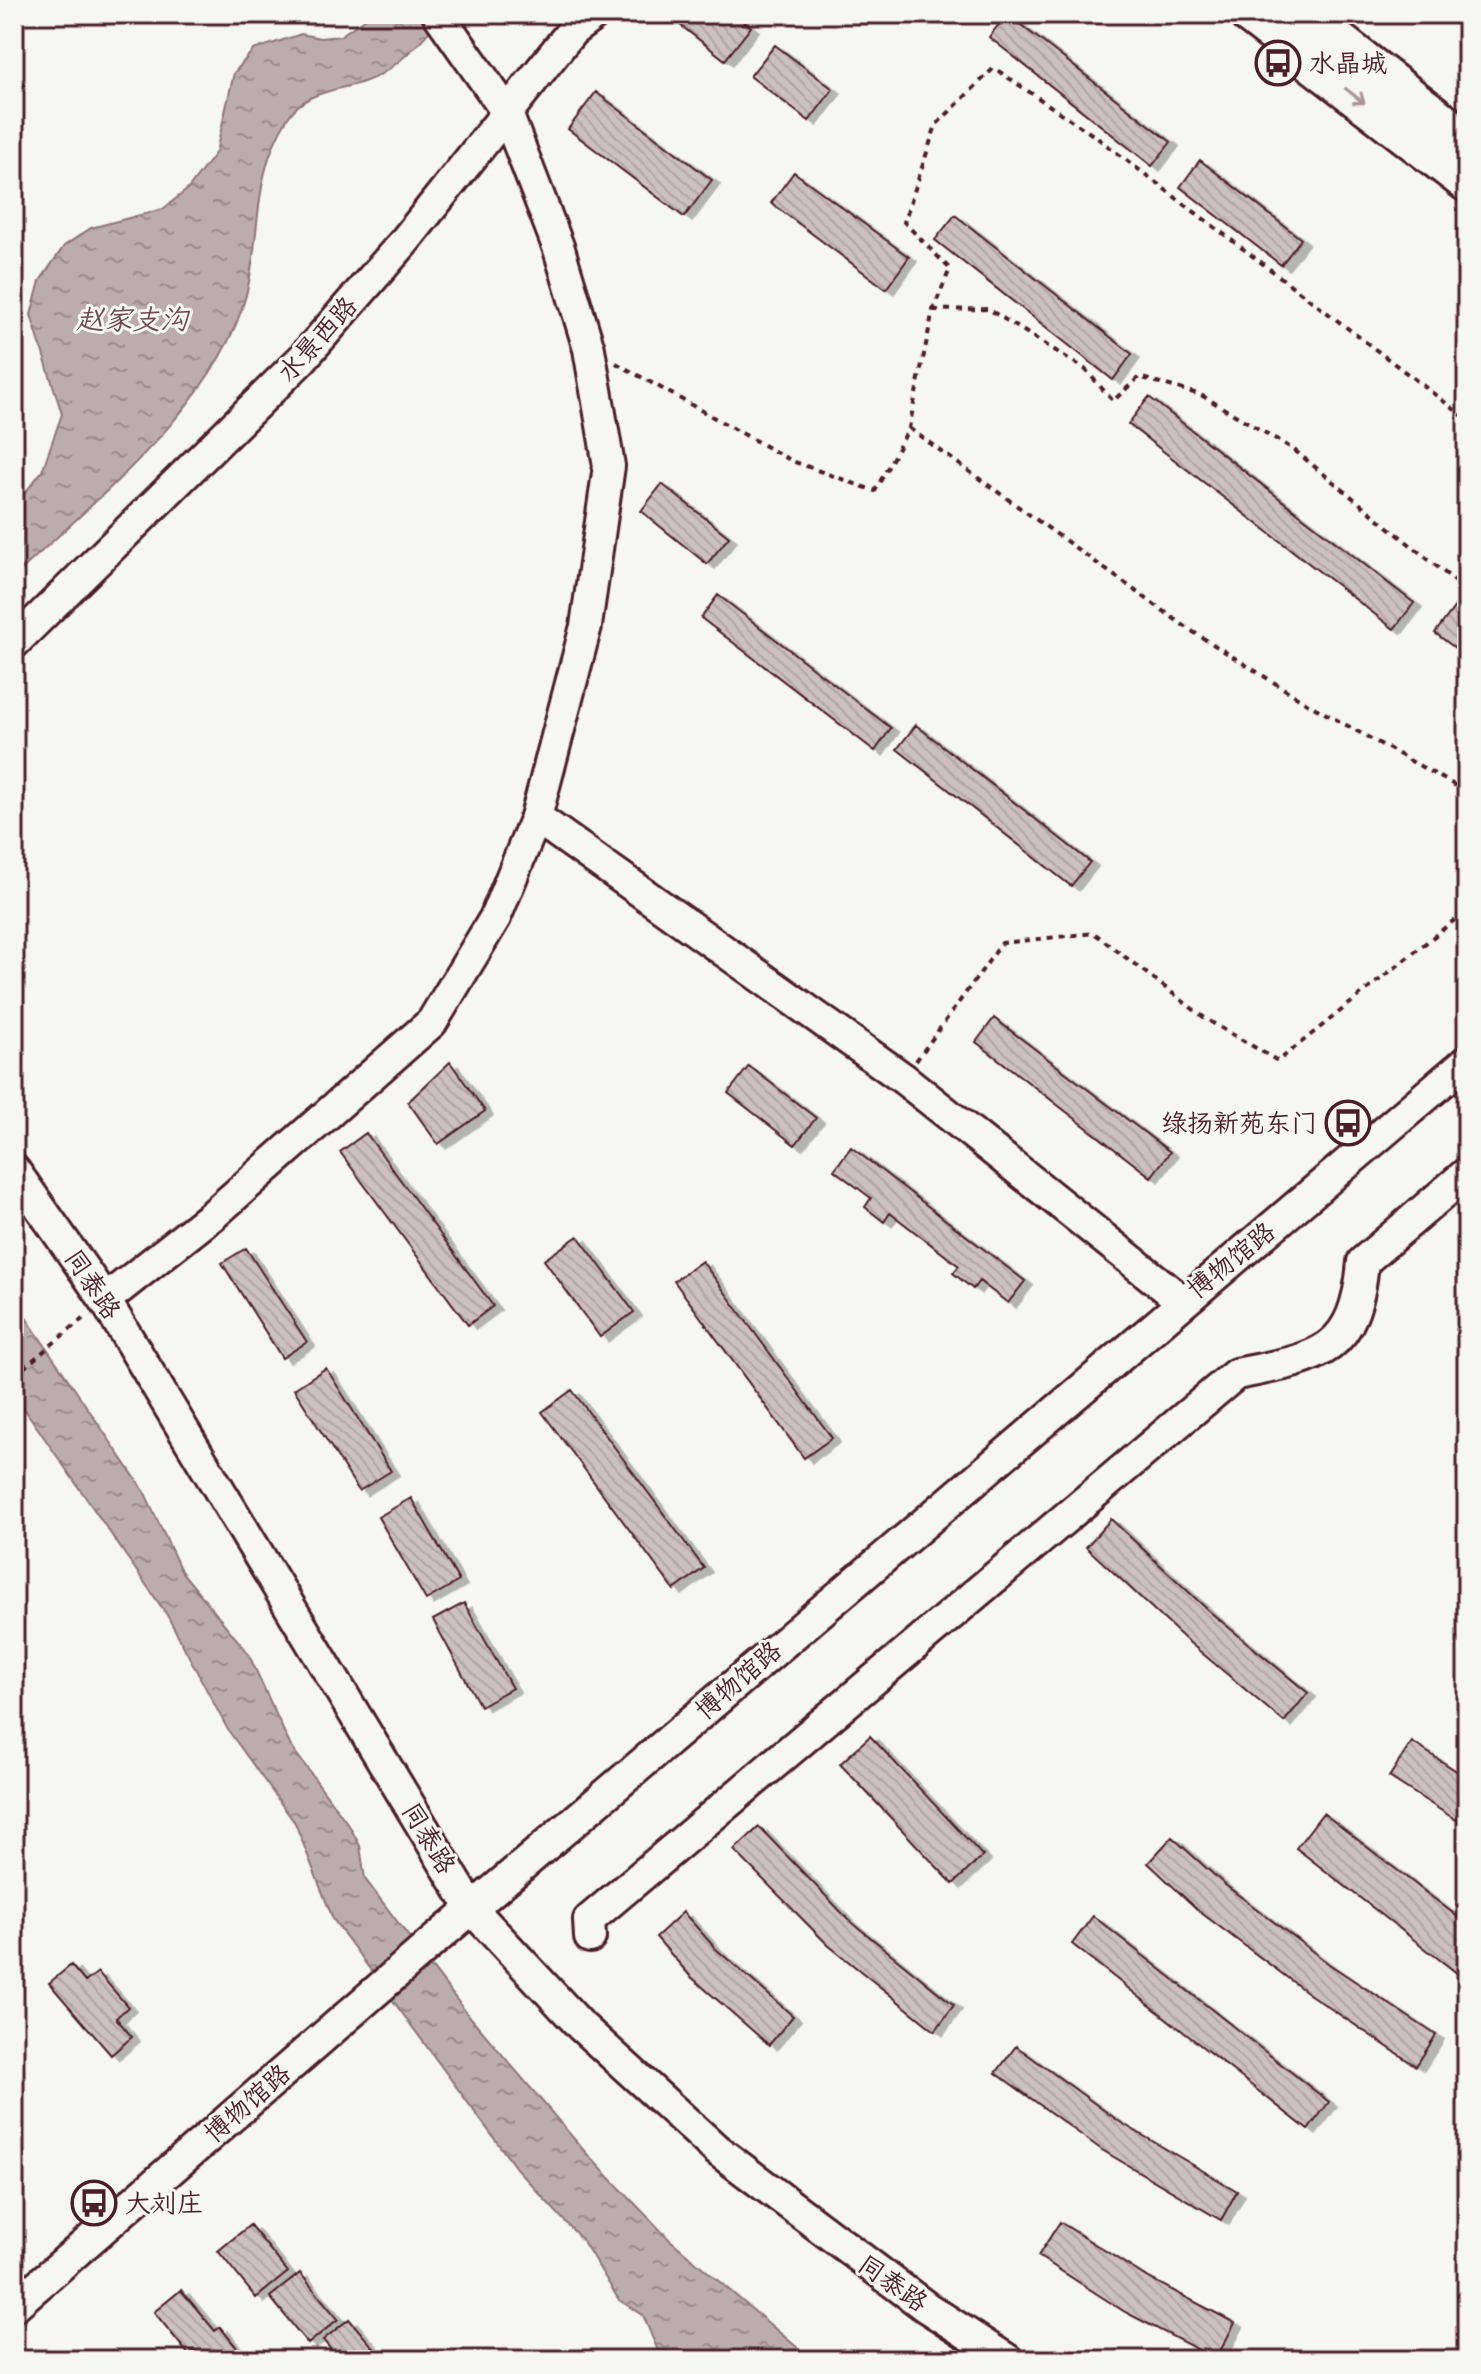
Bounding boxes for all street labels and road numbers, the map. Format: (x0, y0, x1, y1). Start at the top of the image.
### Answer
street label: 水景西路 (268, 288, 369, 393)
street label: 博物馆路 (1179, 1213, 1286, 1311)
street label: 同泰路 (52, 1241, 131, 1329)
street label: 博物馆路 (686, 1632, 792, 1731)
street label: 同泰路 (389, 1795, 465, 1883)
street label: 博物馆路 (195, 2055, 301, 2154)
street label: 同泰路 (848, 2245, 936, 2324)

